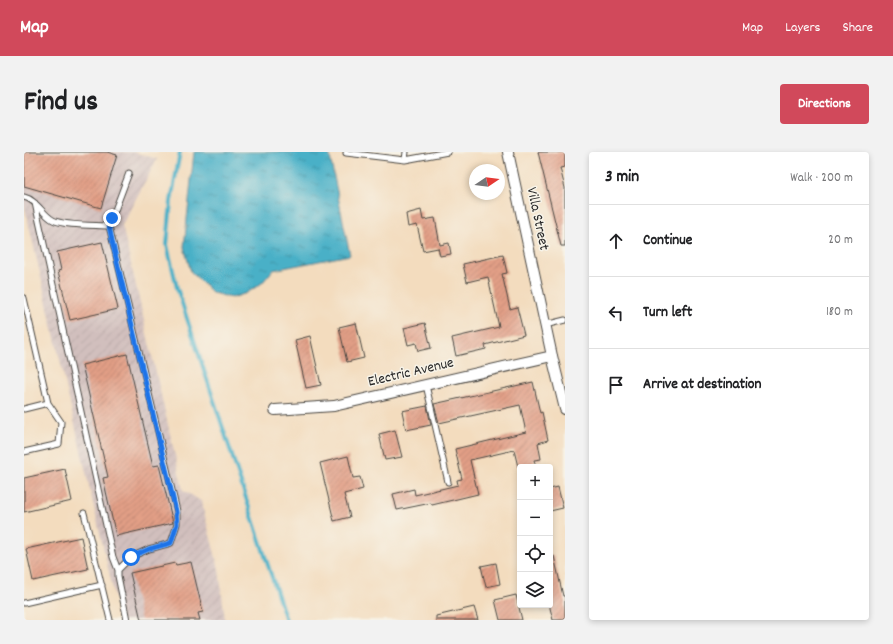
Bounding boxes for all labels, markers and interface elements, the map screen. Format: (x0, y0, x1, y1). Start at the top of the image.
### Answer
text: Map (20, 15, 49, 42)
text: Map (742, 18, 763, 38)
text: Layers (785, 18, 820, 38)
text: Share (842, 18, 873, 38)
text: Find us (24, 84, 98, 124)
button: Directions (780, 84, 869, 124)
north arrow (469, 164, 505, 200)
text: 3 min (605, 166, 639, 190)
text: Walk · 200 m (790, 169, 853, 188)
street label: Villa Street (520, 185, 555, 253)
route end (103, 209, 121, 227)
icon: ahead (605, 230, 627, 252)
text: Continue (643, 230, 692, 252)
text: 20 m (828, 231, 853, 250)
icon: left (605, 302, 627, 324)
text: Turn left (643, 302, 692, 324)
text: 180 m (826, 303, 853, 322)
street label: Electric Avenue (366, 352, 456, 394)
icon: arrive (605, 374, 627, 396)
text: Arrive at destination (643, 374, 761, 396)
map controls (517, 464, 553, 608)
button: + (517, 464, 553, 500)
button: − (517, 500, 553, 536)
button: locate (517, 536, 553, 572)
route start (122, 548, 140, 566)
button: layers (517, 572, 553, 608)

